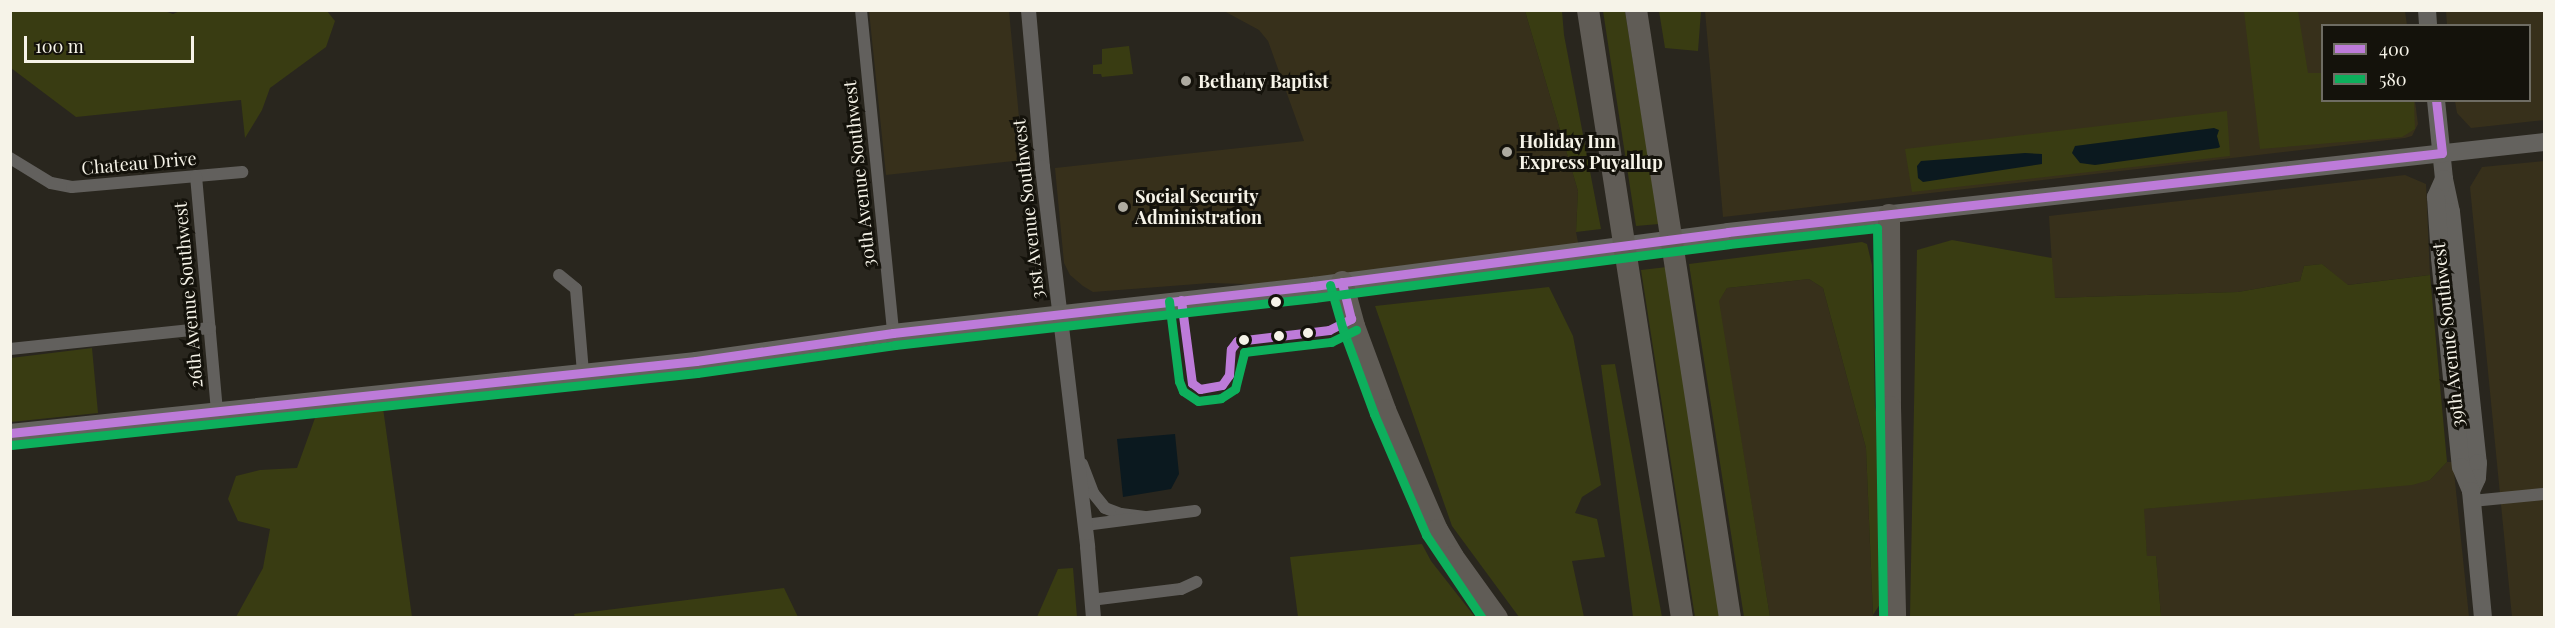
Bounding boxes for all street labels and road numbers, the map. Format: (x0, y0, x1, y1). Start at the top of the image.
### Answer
street label: 30th Avenue Southwest (838, 79, 880, 269)
street label: 31st Avenue Southwest (1008, 118, 1048, 300)
street label: Chateau Drive (81, 147, 197, 179)
street label: 26th Avenue Southwest (169, 201, 207, 389)
street label: 39th Avenue Southwest (2428, 241, 2468, 429)

